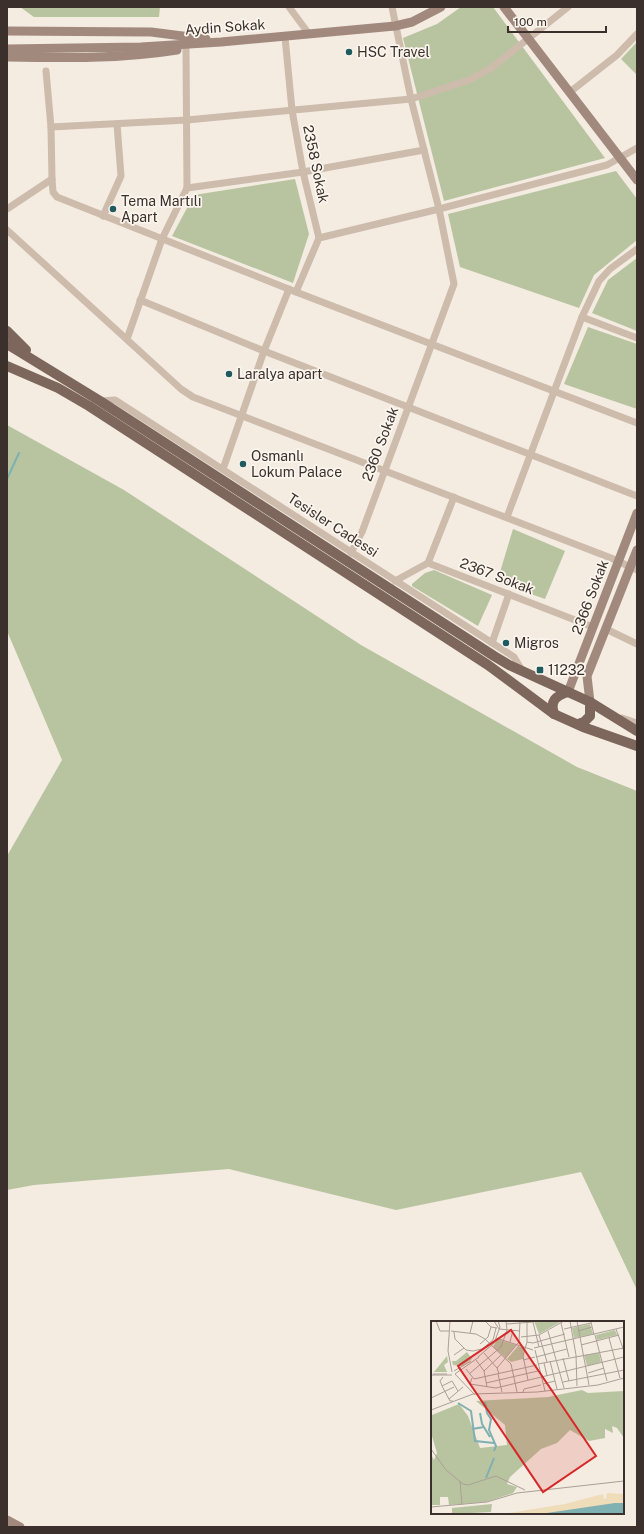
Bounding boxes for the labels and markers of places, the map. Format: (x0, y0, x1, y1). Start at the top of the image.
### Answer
place label: HSC Travel (357, 44, 430, 60)
marker: HSC Travel (344, 47, 354, 57)
place label: Tema Martılı Apart (121, 193, 201, 225)
marker: Tema Martılı Apart (108, 204, 118, 214)
place label: Laralya apart (237, 366, 322, 382)
marker: Laralya apart (224, 369, 234, 379)
place label: Osmanlı Lokum Palace (251, 448, 342, 480)
marker: Osmanlı Lokum Palace (238, 459, 248, 469)
place label: Migros (514, 635, 559, 651)
marker: Migros (501, 638, 511, 648)
place label: 11232 (548, 662, 585, 678)
marker: 11232 (535, 665, 545, 675)

